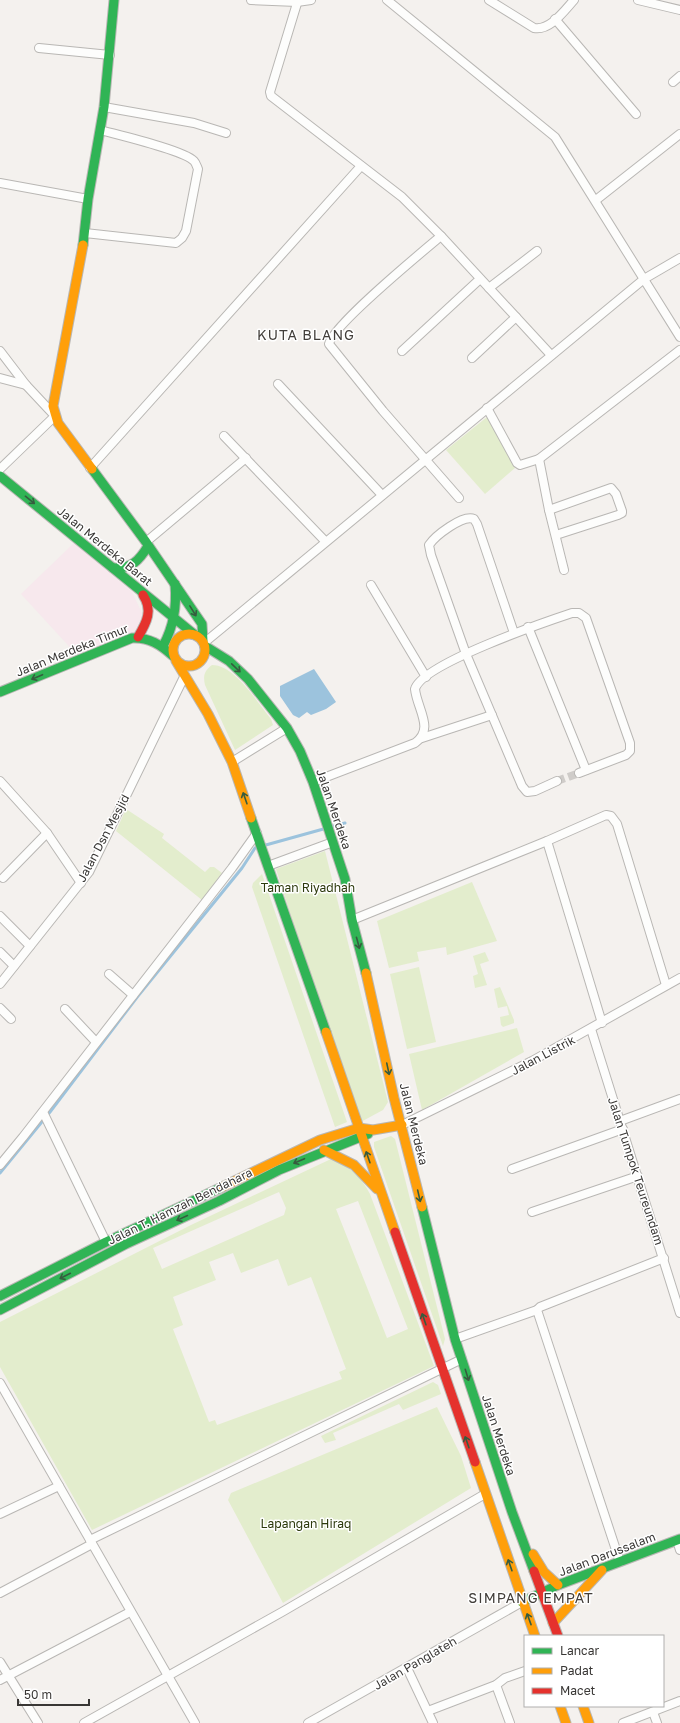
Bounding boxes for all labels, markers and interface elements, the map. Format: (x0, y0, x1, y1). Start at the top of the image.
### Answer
district label: KUTA BLANG (257, 326, 355, 343)
one-way arrow (25, 496, 36, 505)
street label: Jalan Merdeka Barat (54, 503, 156, 589)
one-way arrow (190, 605, 198, 617)
street label: Jalan Merdeka Timur (13, 620, 131, 679)
one-way arrow (231, 663, 241, 673)
one-way arrow (32, 673, 44, 681)
street label: Jalan Merdeka (313, 767, 355, 851)
street label: Jalan Dsn Mesjid (74, 792, 132, 884)
one-way arrow (241, 792, 248, 805)
park label: Taman Riyadhah (261, 880, 355, 895)
one-way arrow (355, 936, 362, 949)
street label: Jalan Listrik (508, 1032, 578, 1078)
one-way arrow (385, 1063, 393, 1076)
street label: Jalan Merdeka (397, 1081, 431, 1167)
street label: Jalan Tumpok Teureundam (605, 1095, 667, 1247)
one-way arrow (364, 1151, 372, 1163)
one-way arrow (293, 1158, 305, 1166)
street label: Jalan T. Hamzah Bendahara (105, 1164, 255, 1248)
one-way arrow (416, 1189, 423, 1202)
one-way arrow (176, 1215, 188, 1222)
one-way arrow (60, 1273, 72, 1280)
one-way arrow (420, 1313, 427, 1326)
one-way arrow (464, 1368, 471, 1381)
street label: Jalan Merdeka (479, 1393, 519, 1477)
one-way arrow (463, 1436, 470, 1449)
park label: Lapangan Hiraq (261, 1516, 351, 1531)
street label: Jalan Darussalam (557, 1529, 657, 1579)
one-way arrow (505, 1559, 513, 1571)
district label: SIMPANG EMPAT (468, 1589, 594, 1606)
one-way arrow (524, 1613, 532, 1625)
street label: Jalan Panglateh (371, 1633, 459, 1693)
legend (524, 1635, 664, 1707)
text: Lancar (560, 1643, 599, 1658)
text: Padat (560, 1663, 594, 1678)
scale bar (18, 1681, 89, 1707)
text: Macet (560, 1683, 596, 1698)
text: 50 m (24, 1687, 52, 1702)

